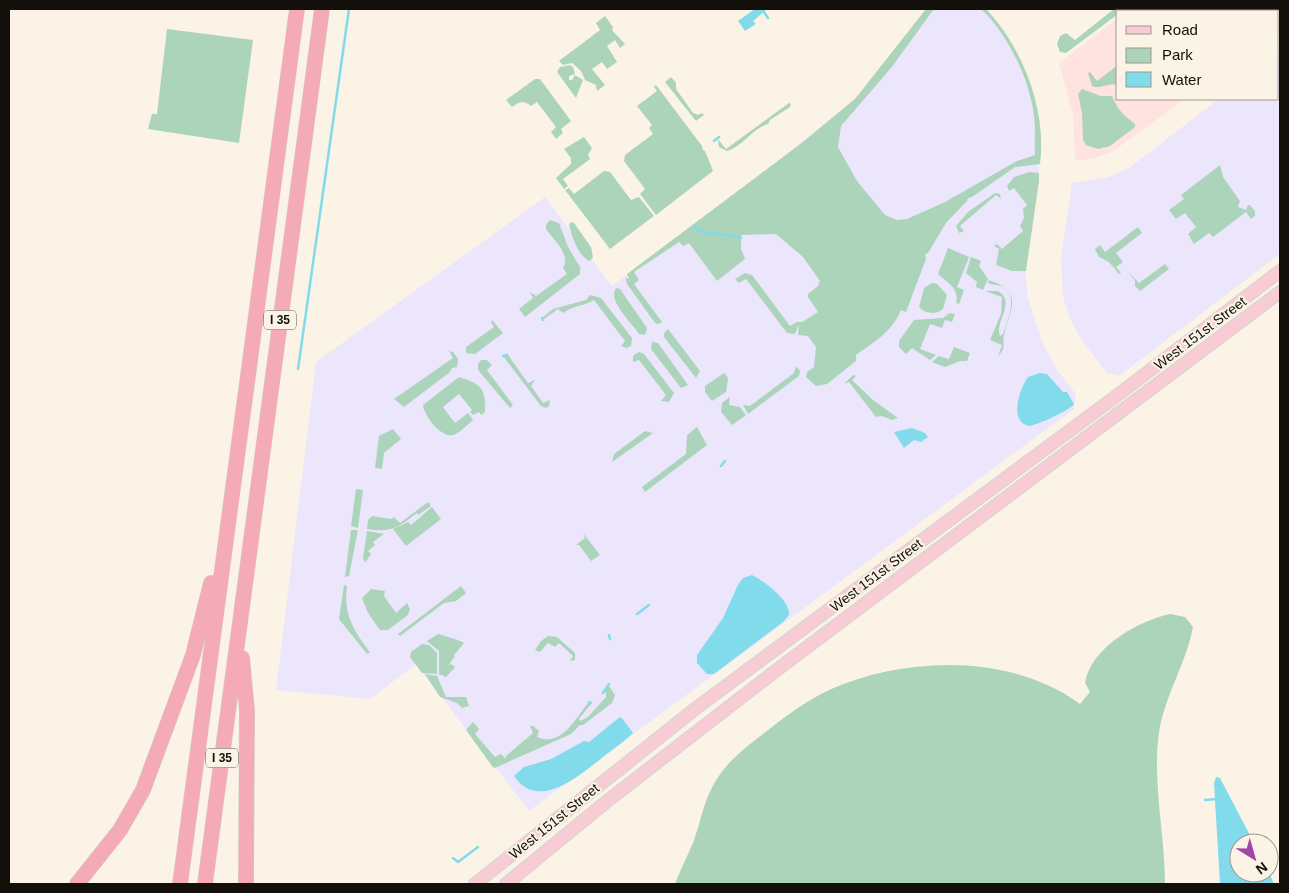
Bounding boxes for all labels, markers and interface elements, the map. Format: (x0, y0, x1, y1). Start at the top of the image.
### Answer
legend (1116, 10, 1279, 100)
text: Road (1162, 21, 1198, 38)
text: Park (1162, 46, 1193, 63)
text: Water (1162, 71, 1201, 88)
street label: West 151st Street (1151, 293, 1249, 373)
road number: I 35 (264, 310, 296, 330)
street label: West 151st Street (827, 535, 925, 615)
road number: I 35 (206, 748, 238, 768)
street label: West 151st Street (506, 780, 602, 862)
north arrow (1229, 833, 1279, 883)
text: N (1253, 859, 1271, 878)

